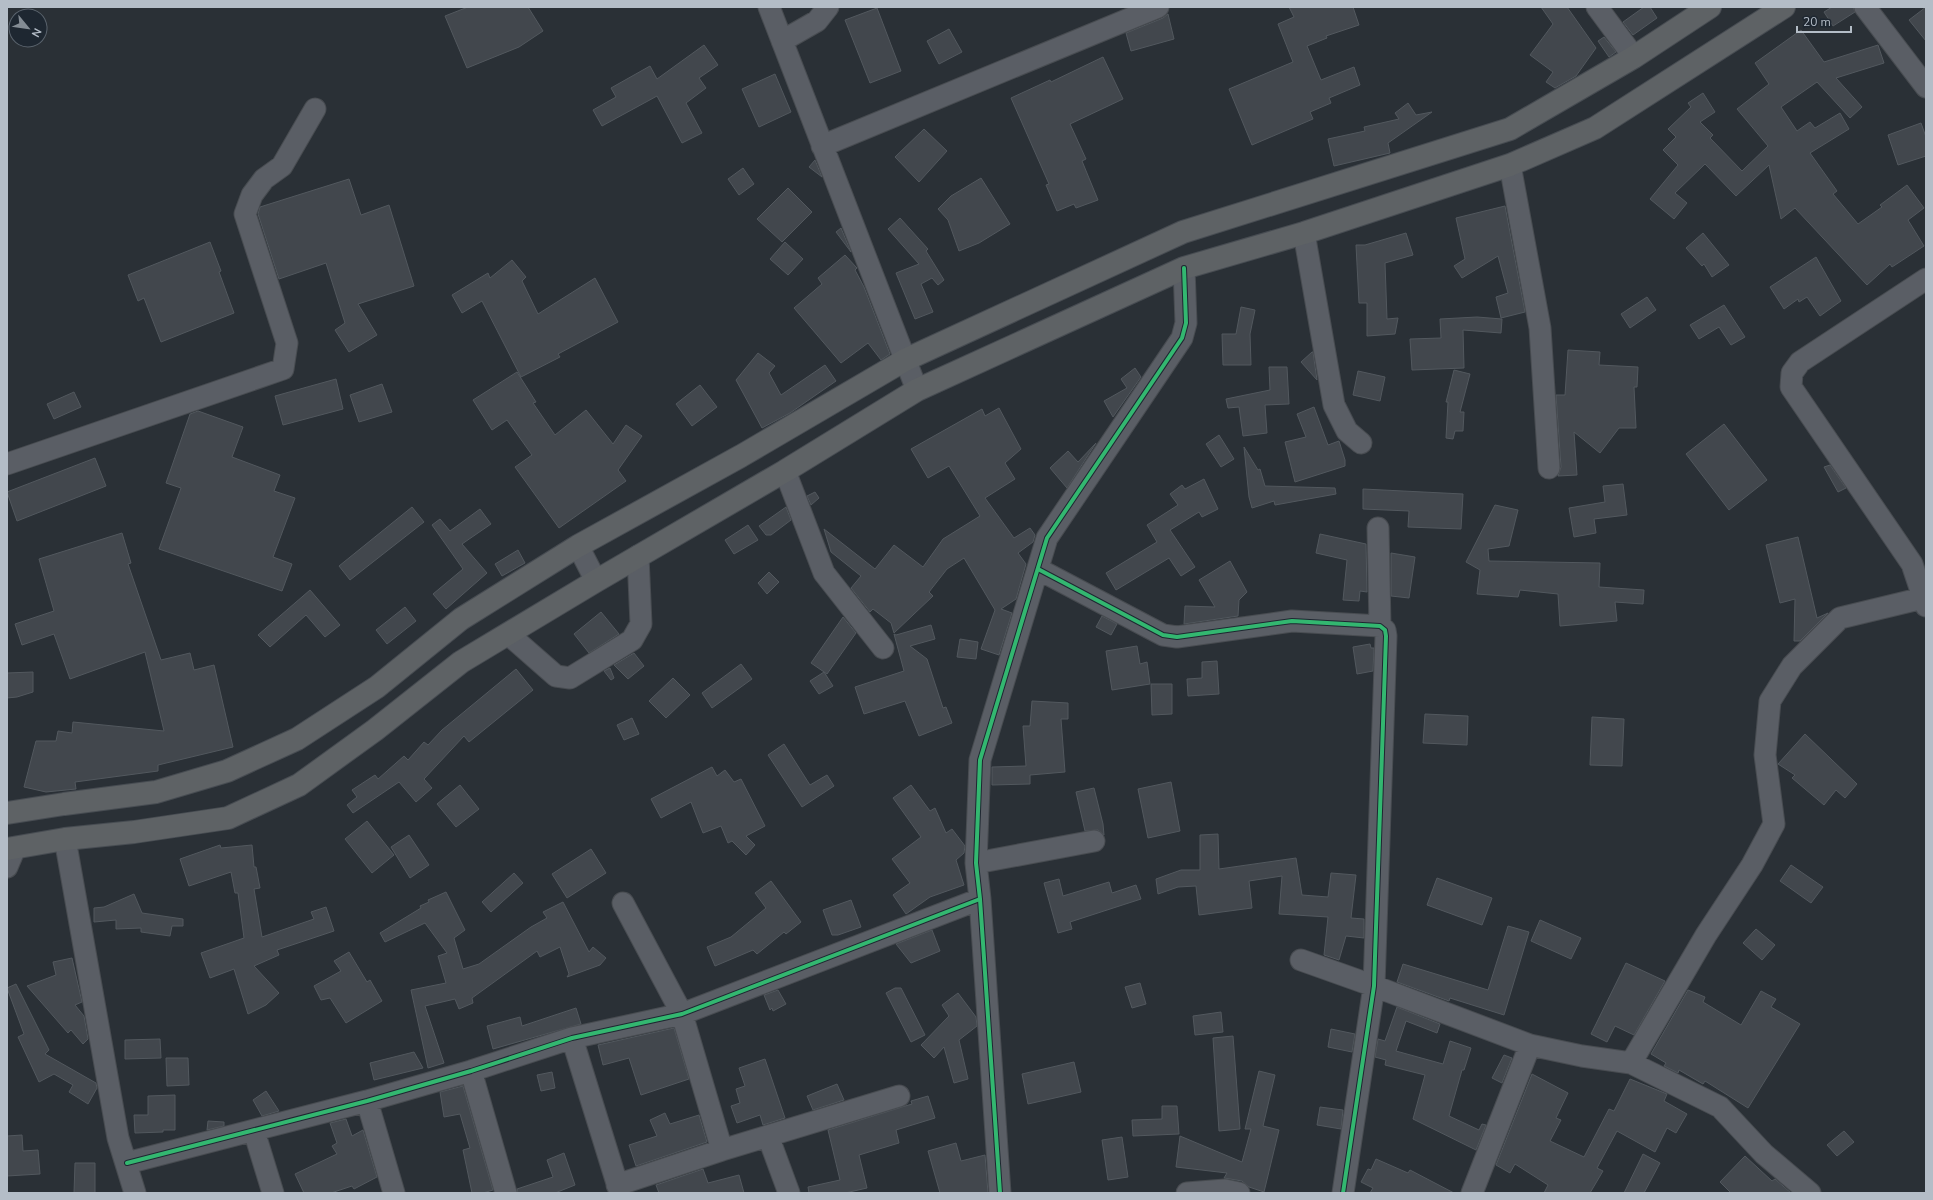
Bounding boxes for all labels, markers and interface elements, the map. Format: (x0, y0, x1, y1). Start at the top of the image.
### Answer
north arrow (8, 8, 48, 48)
scale bar (1797, 8, 1851, 34)
text: 20 m (1803, 14, 1831, 30)
text: N (28, 25, 45, 40)

